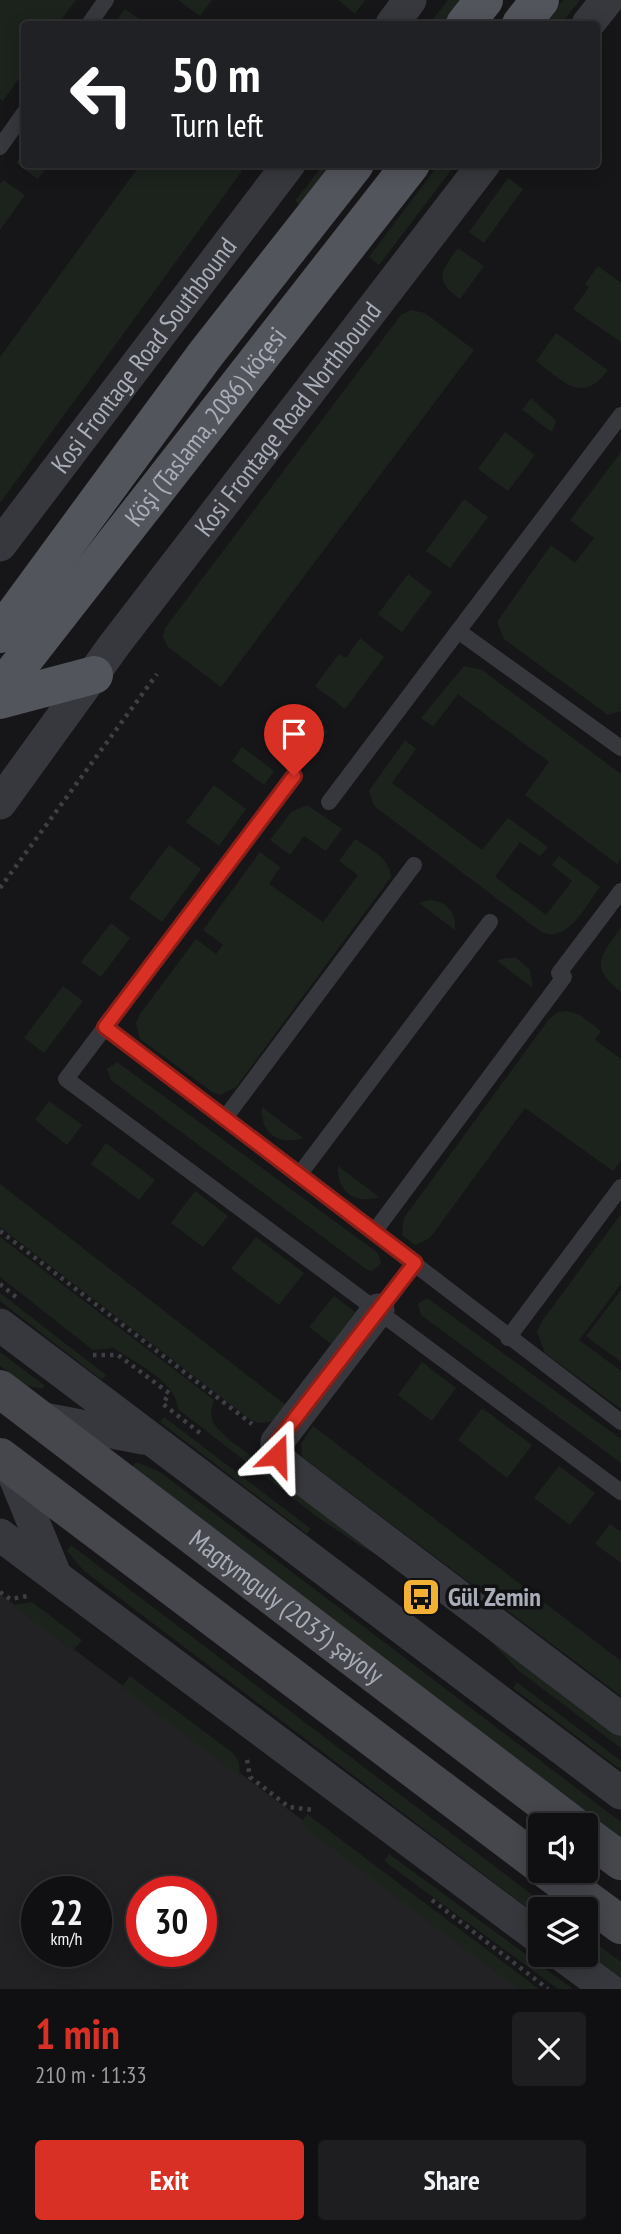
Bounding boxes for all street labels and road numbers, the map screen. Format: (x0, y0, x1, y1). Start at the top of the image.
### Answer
street label: Kosi Frontage Road Southbound (43, 231, 243, 479)
street label: Kosi Frontage Road Northbound (187, 295, 388, 542)
street label: Köşi (Taslama, 2086) köçesi (117, 320, 293, 533)
street label: Magtymguly (2033) şaýoly (183, 1522, 391, 1691)

